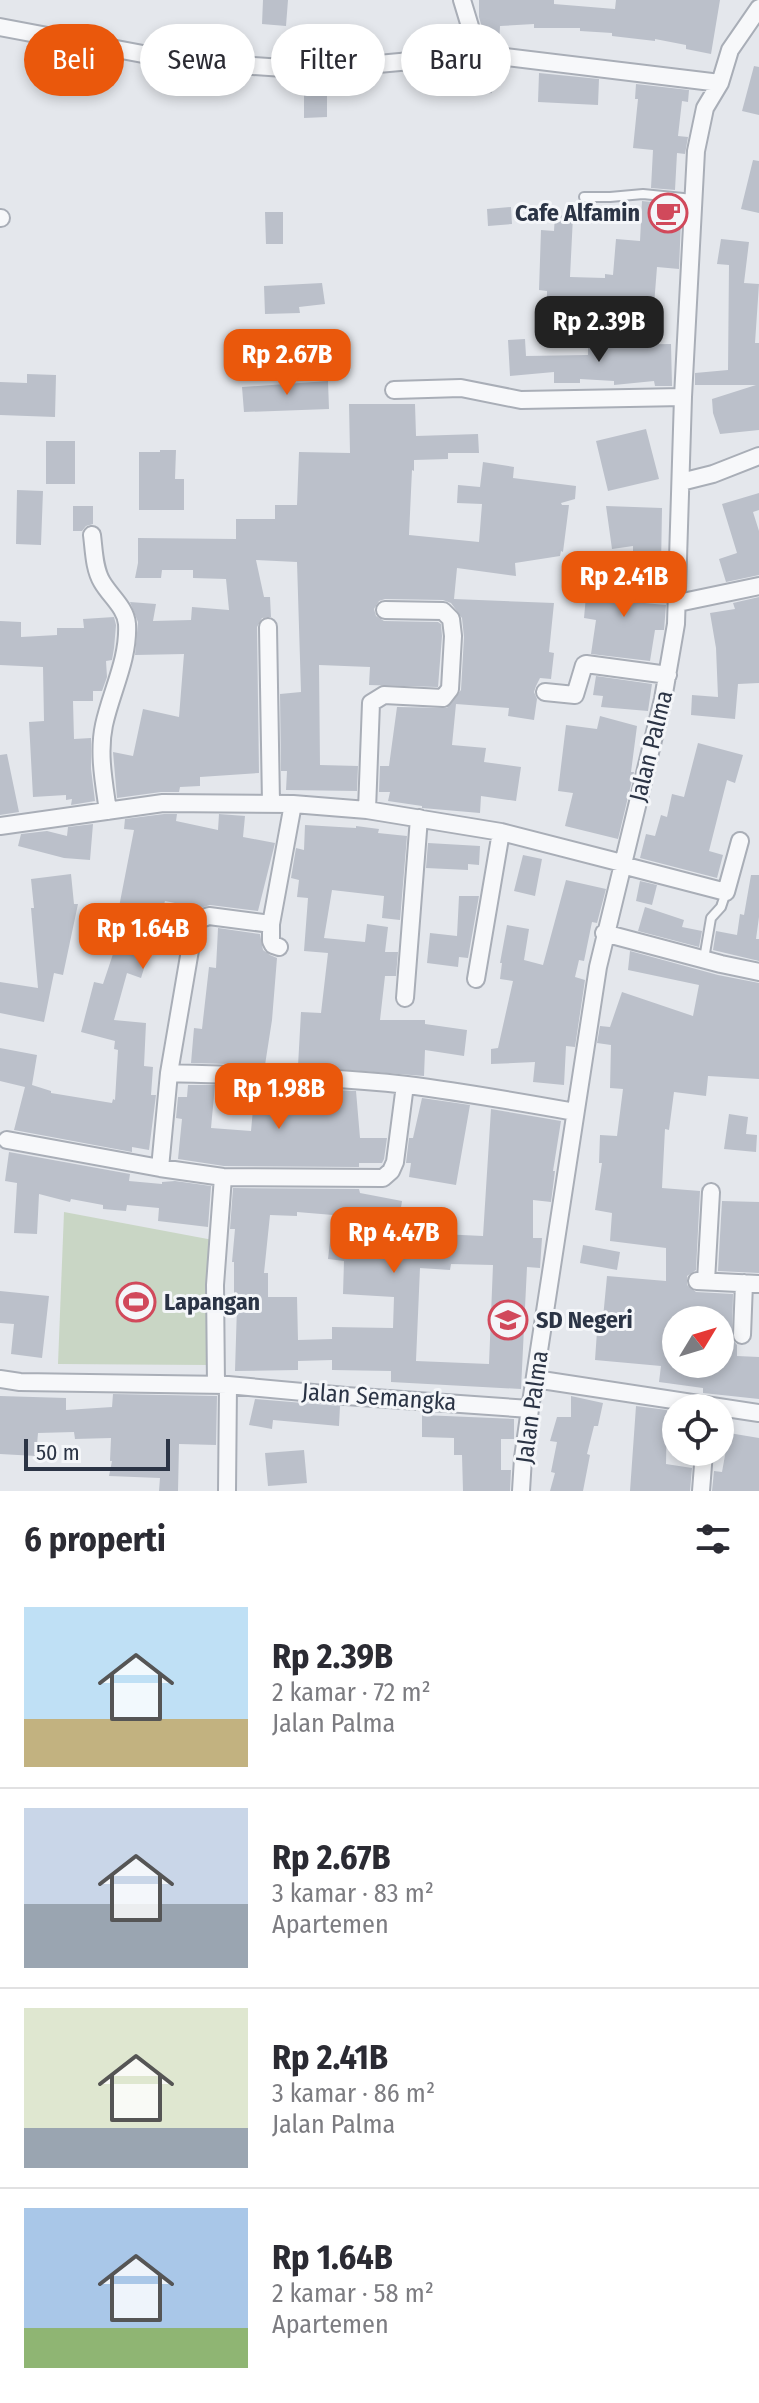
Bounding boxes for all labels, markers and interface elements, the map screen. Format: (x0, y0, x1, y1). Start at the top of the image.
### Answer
chip: Beli (24, 24, 124, 96)
chip: Sewa (140, 24, 255, 96)
chip: Filter (271, 24, 385, 96)
chip: Baru (401, 24, 511, 96)
cafe icon: Cafe Alfamin (647, 192, 689, 234)
place label: Cafe Alfamin (515, 199, 640, 227)
pin: Rp 2.39B (516, 296, 682, 364)
text: Rp 2.39B (553, 306, 645, 337)
pin: Rp 2.67B (204, 329, 370, 397)
text: Rp 2.67B (242, 339, 332, 370)
pin: Rp 2.41B (541, 551, 707, 619)
text: Rp 2.41B (580, 561, 668, 592)
street label: Jalan Palma (624, 687, 678, 805)
pin: Rp 1.64B (60, 903, 226, 971)
text: Rp 1.64B (97, 913, 189, 944)
pin: Rp 1.98B (196, 1063, 362, 1131)
text: Rp 1.98B (233, 1073, 325, 1104)
pin: Rp 4.47B (311, 1207, 477, 1275)
text: Rp 4.47B (348, 1217, 440, 1248)
sports icon: Lapangan (115, 1281, 157, 1323)
place label: Lapangan (164, 1288, 260, 1316)
school or university icon: SD Negeri (487, 1299, 529, 1341)
place label: SD Negeri (536, 1306, 633, 1334)
north arrow (662, 1306, 734, 1378)
map controls (662, 1306, 734, 1466)
street label: Jalan Palma (510, 1349, 554, 1465)
street label: Jalan Semangka (301, 1378, 457, 1416)
button: locate (662, 1394, 734, 1466)
scale bar (24, 1435, 170, 1471)
text: 50 m (36, 1439, 80, 1466)
icon: filters (691, 1517, 735, 1561)
text: 6 properti (24, 1519, 166, 1560)
text: Rp 2.39B (272, 1636, 393, 1677)
icon: home (88, 1639, 184, 1735)
text: 2 kamar · 72 m² (272, 1677, 431, 1708)
text: Jalan Palma (272, 1708, 395, 1739)
text: Rp 2.67B (272, 1837, 391, 1878)
icon: home (88, 1840, 184, 1936)
text: 3 kamar · 83 m² (272, 1878, 434, 1909)
text: Apartemen (272, 1909, 389, 1940)
text: Rp 2.41B (272, 2037, 388, 2078)
icon: home (88, 2040, 184, 2136)
text: 3 kamar · 86 m² (272, 2078, 435, 2109)
text: Jalan Palma (272, 2109, 395, 2140)
text: Rp 1.64B (272, 2237, 393, 2278)
icon: home (88, 2240, 184, 2336)
text: 2 kamar · 58 m² (272, 2278, 434, 2309)
text: Apartemen (272, 2309, 389, 2340)

